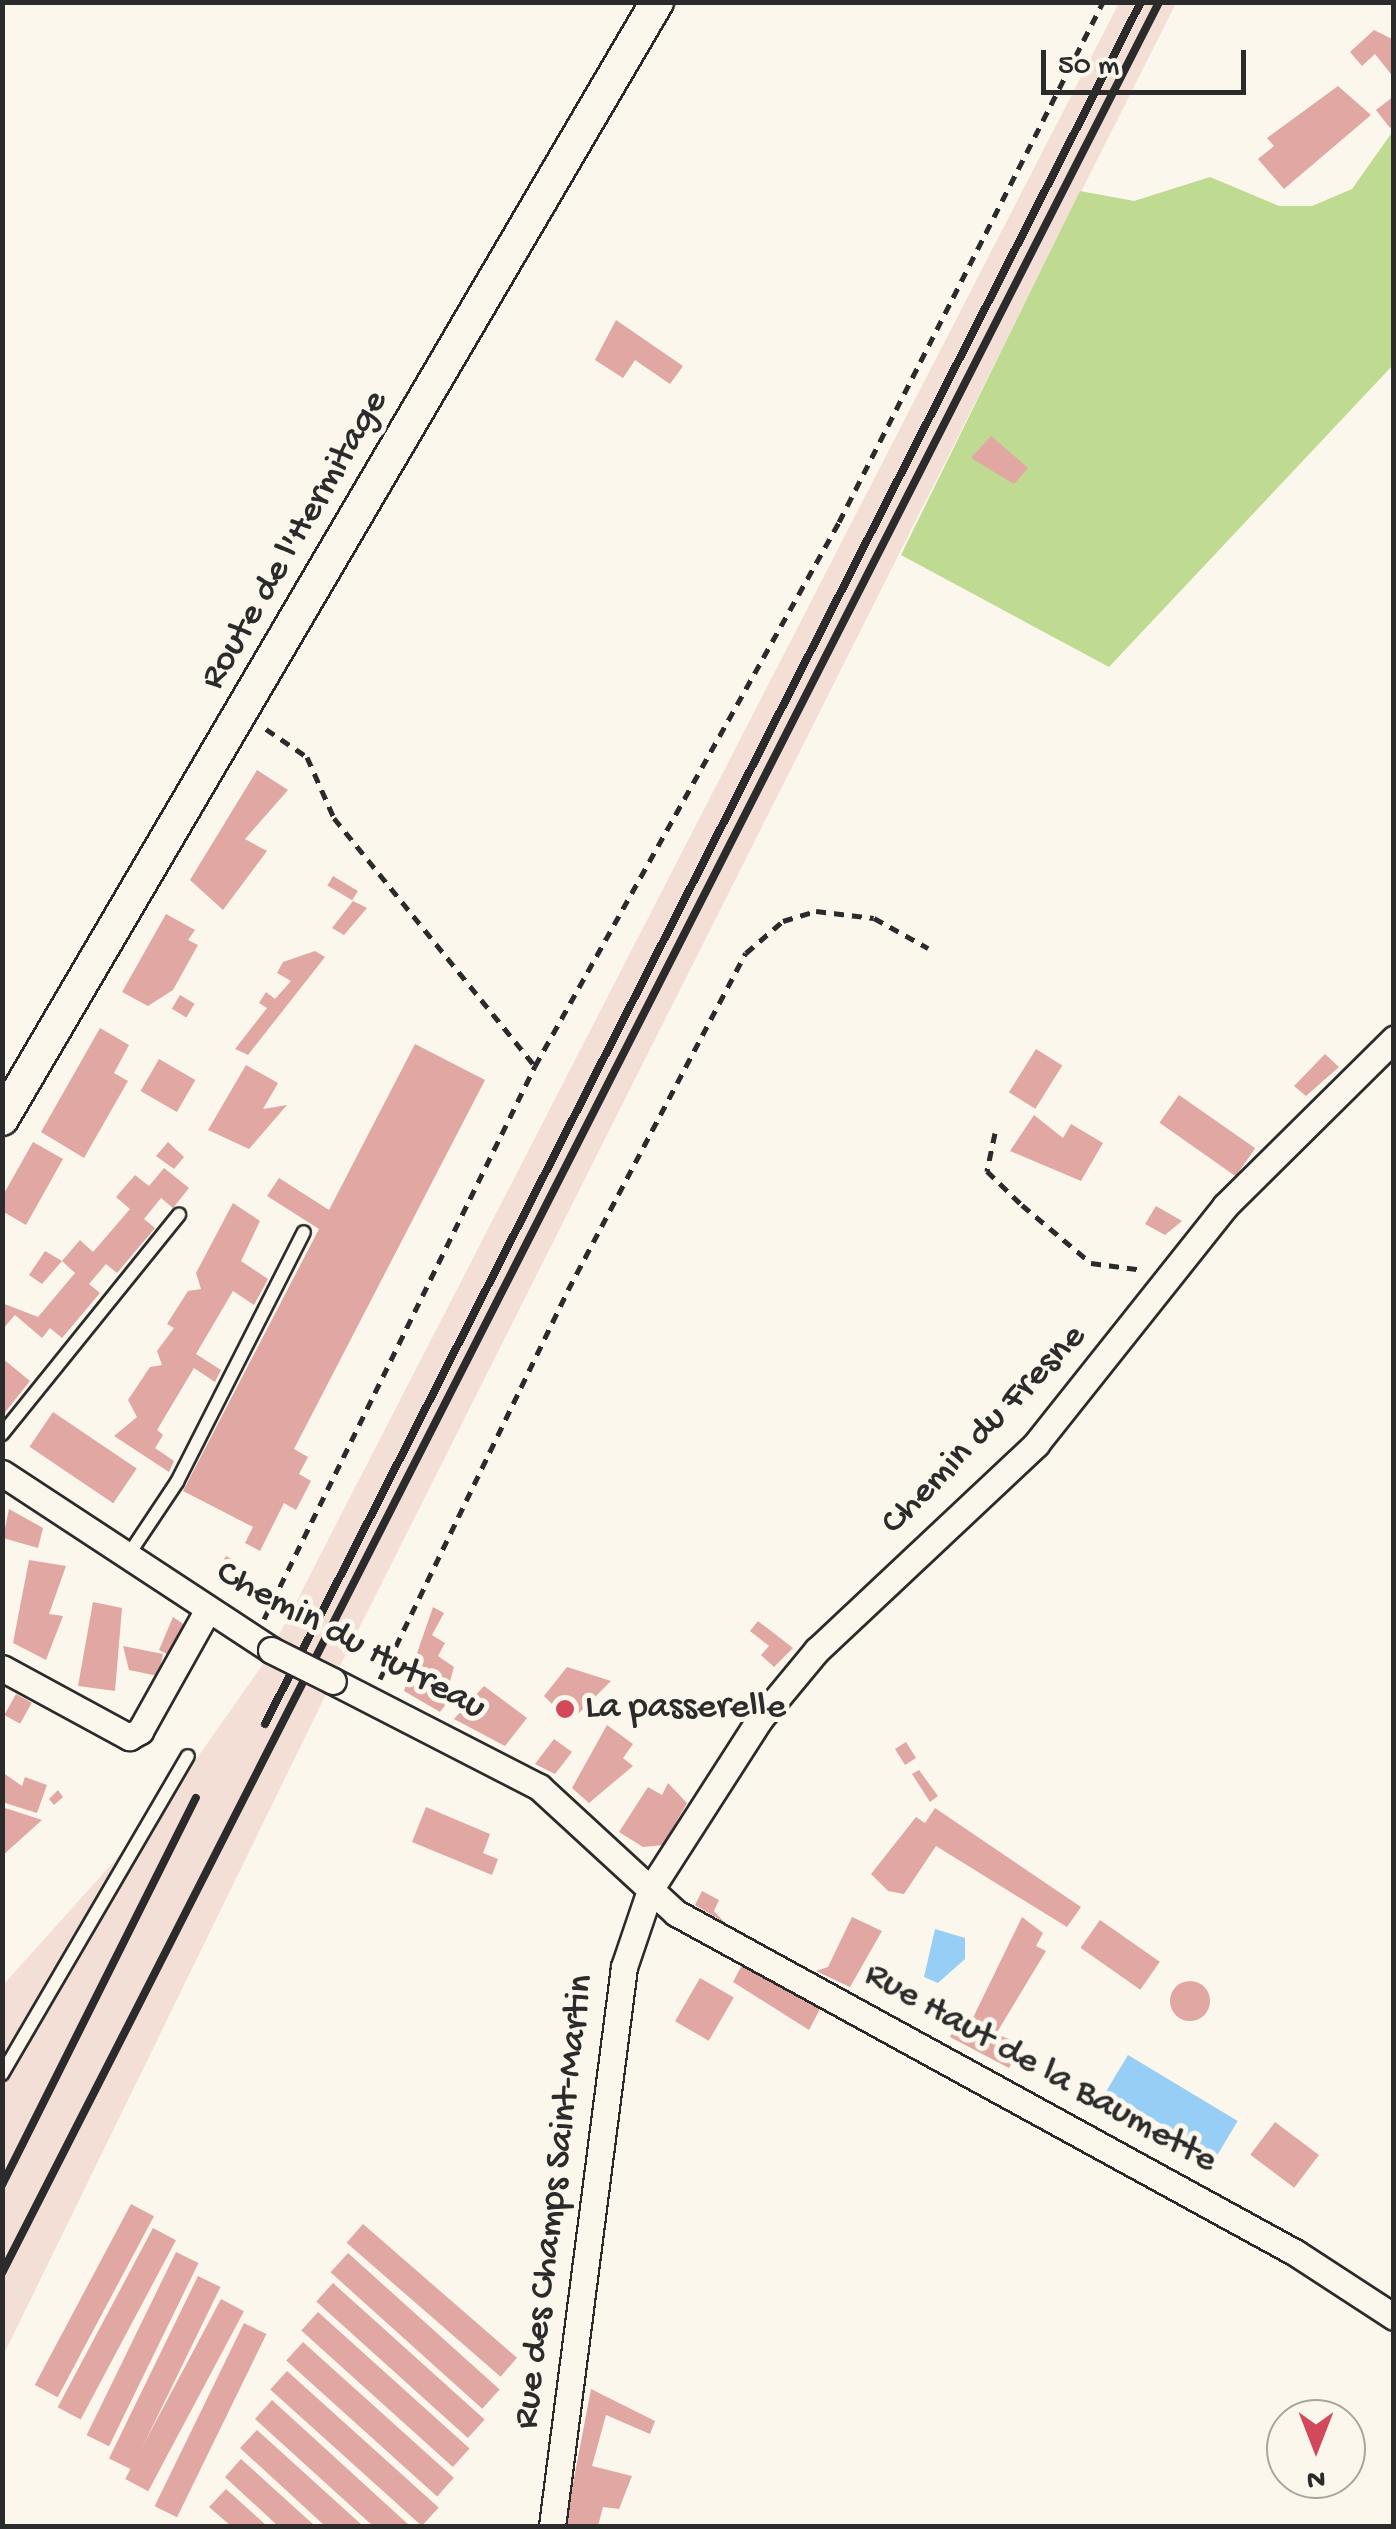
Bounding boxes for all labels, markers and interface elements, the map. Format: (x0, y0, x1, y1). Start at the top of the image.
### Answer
scale bar (1046, 30, 1251, 92)
text: 50 m (1058, 50, 1119, 85)
street label: Route de l'Hermitage (192, 383, 400, 699)
street label: Chemin du Fresne (873, 1316, 1097, 1546)
street label: Chemin du Hutreau (207, 1552, 493, 1732)
place label: La passerelle (585, 1686, 786, 1732)
marker: La passerelle (554, 1698, 576, 1720)
street label: Rue Haut de la Baumette (856, 1953, 1224, 2185)
street label: Rue des Champs Saint-Martin (506, 1972, 606, 2432)
north arrow (1266, 2399, 1366, 2499)
text: N (1307, 2461, 1325, 2494)

